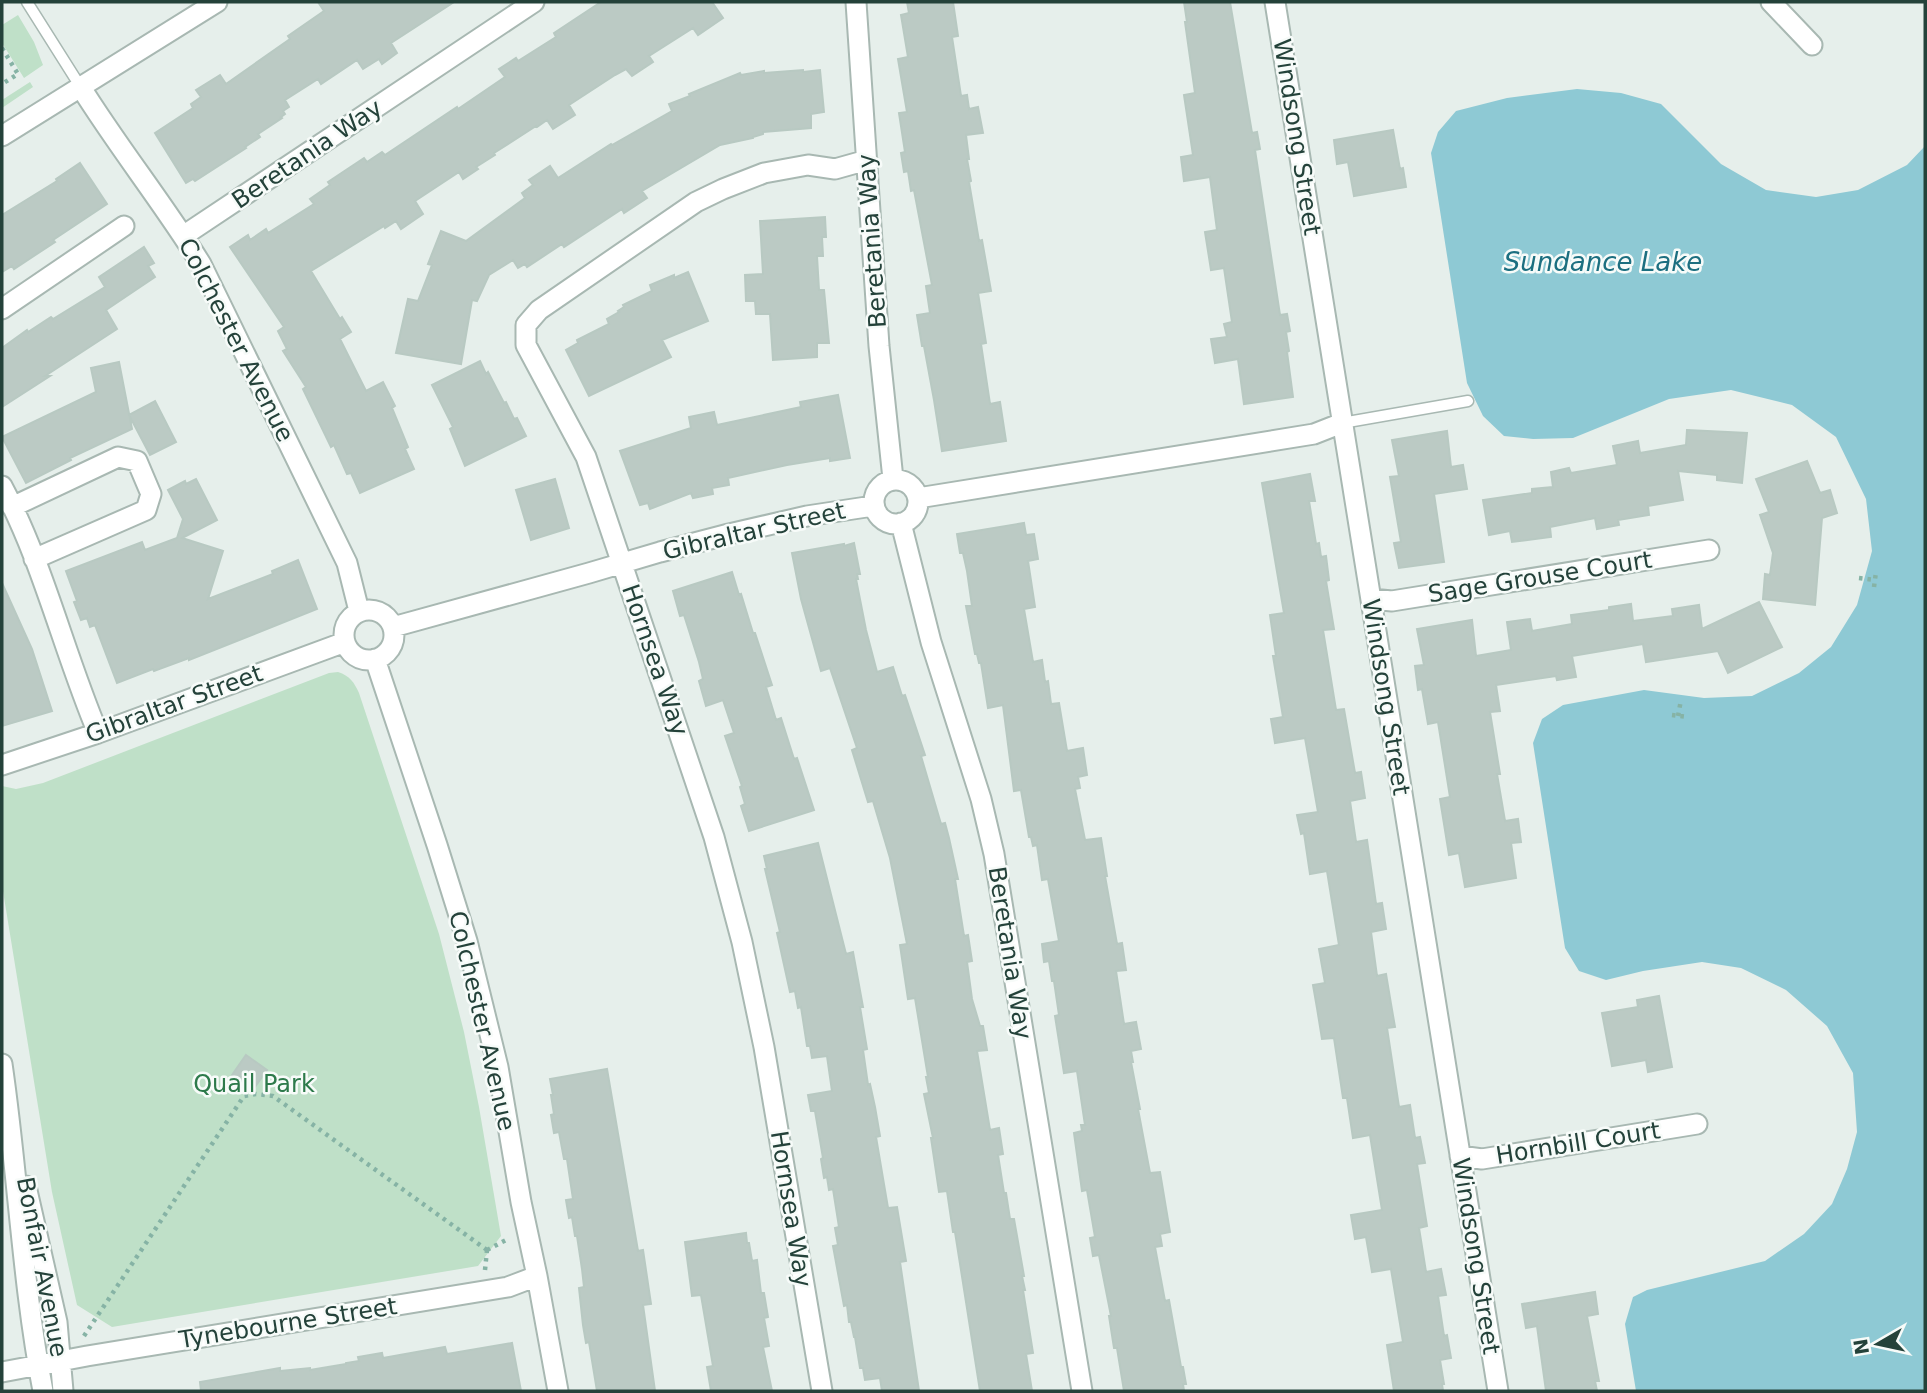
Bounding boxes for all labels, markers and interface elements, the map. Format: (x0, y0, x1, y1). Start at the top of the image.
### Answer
street label: Windsong Street (1268, 37, 1326, 237)
street label: Beretania Way (227, 94, 387, 214)
street label: Beretania Way (852, 153, 892, 329)
street label: Colchester Avenue (173, 234, 299, 446)
water label: Sundance Lake (1504, 247, 1702, 277)
street label: Gibraltar Street (660, 496, 848, 566)
street label: Sage Grouse Court (1426, 545, 1654, 609)
street label: Hornsea Way (616, 581, 694, 739)
street label: Windsong Street (1357, 597, 1415, 797)
street label: Gibraltar Street (82, 659, 266, 749)
street label: Beretania Way (983, 864, 1037, 1042)
street label: Colchester Avenue (443, 908, 521, 1134)
park label: Quail Park (193, 1070, 315, 1098)
street label: Hornbill Court (1494, 1116, 1662, 1170)
street label: Hornsea Way (765, 1129, 817, 1289)
street label: Windsong Street (1447, 1156, 1505, 1356)
street label: Bonfair Avenue (11, 1175, 73, 1359)
street label: Tynebourne Street (176, 1292, 399, 1354)
north arrow (1843, 1309, 1913, 1379)
text: N (1849, 1337, 1873, 1356)

